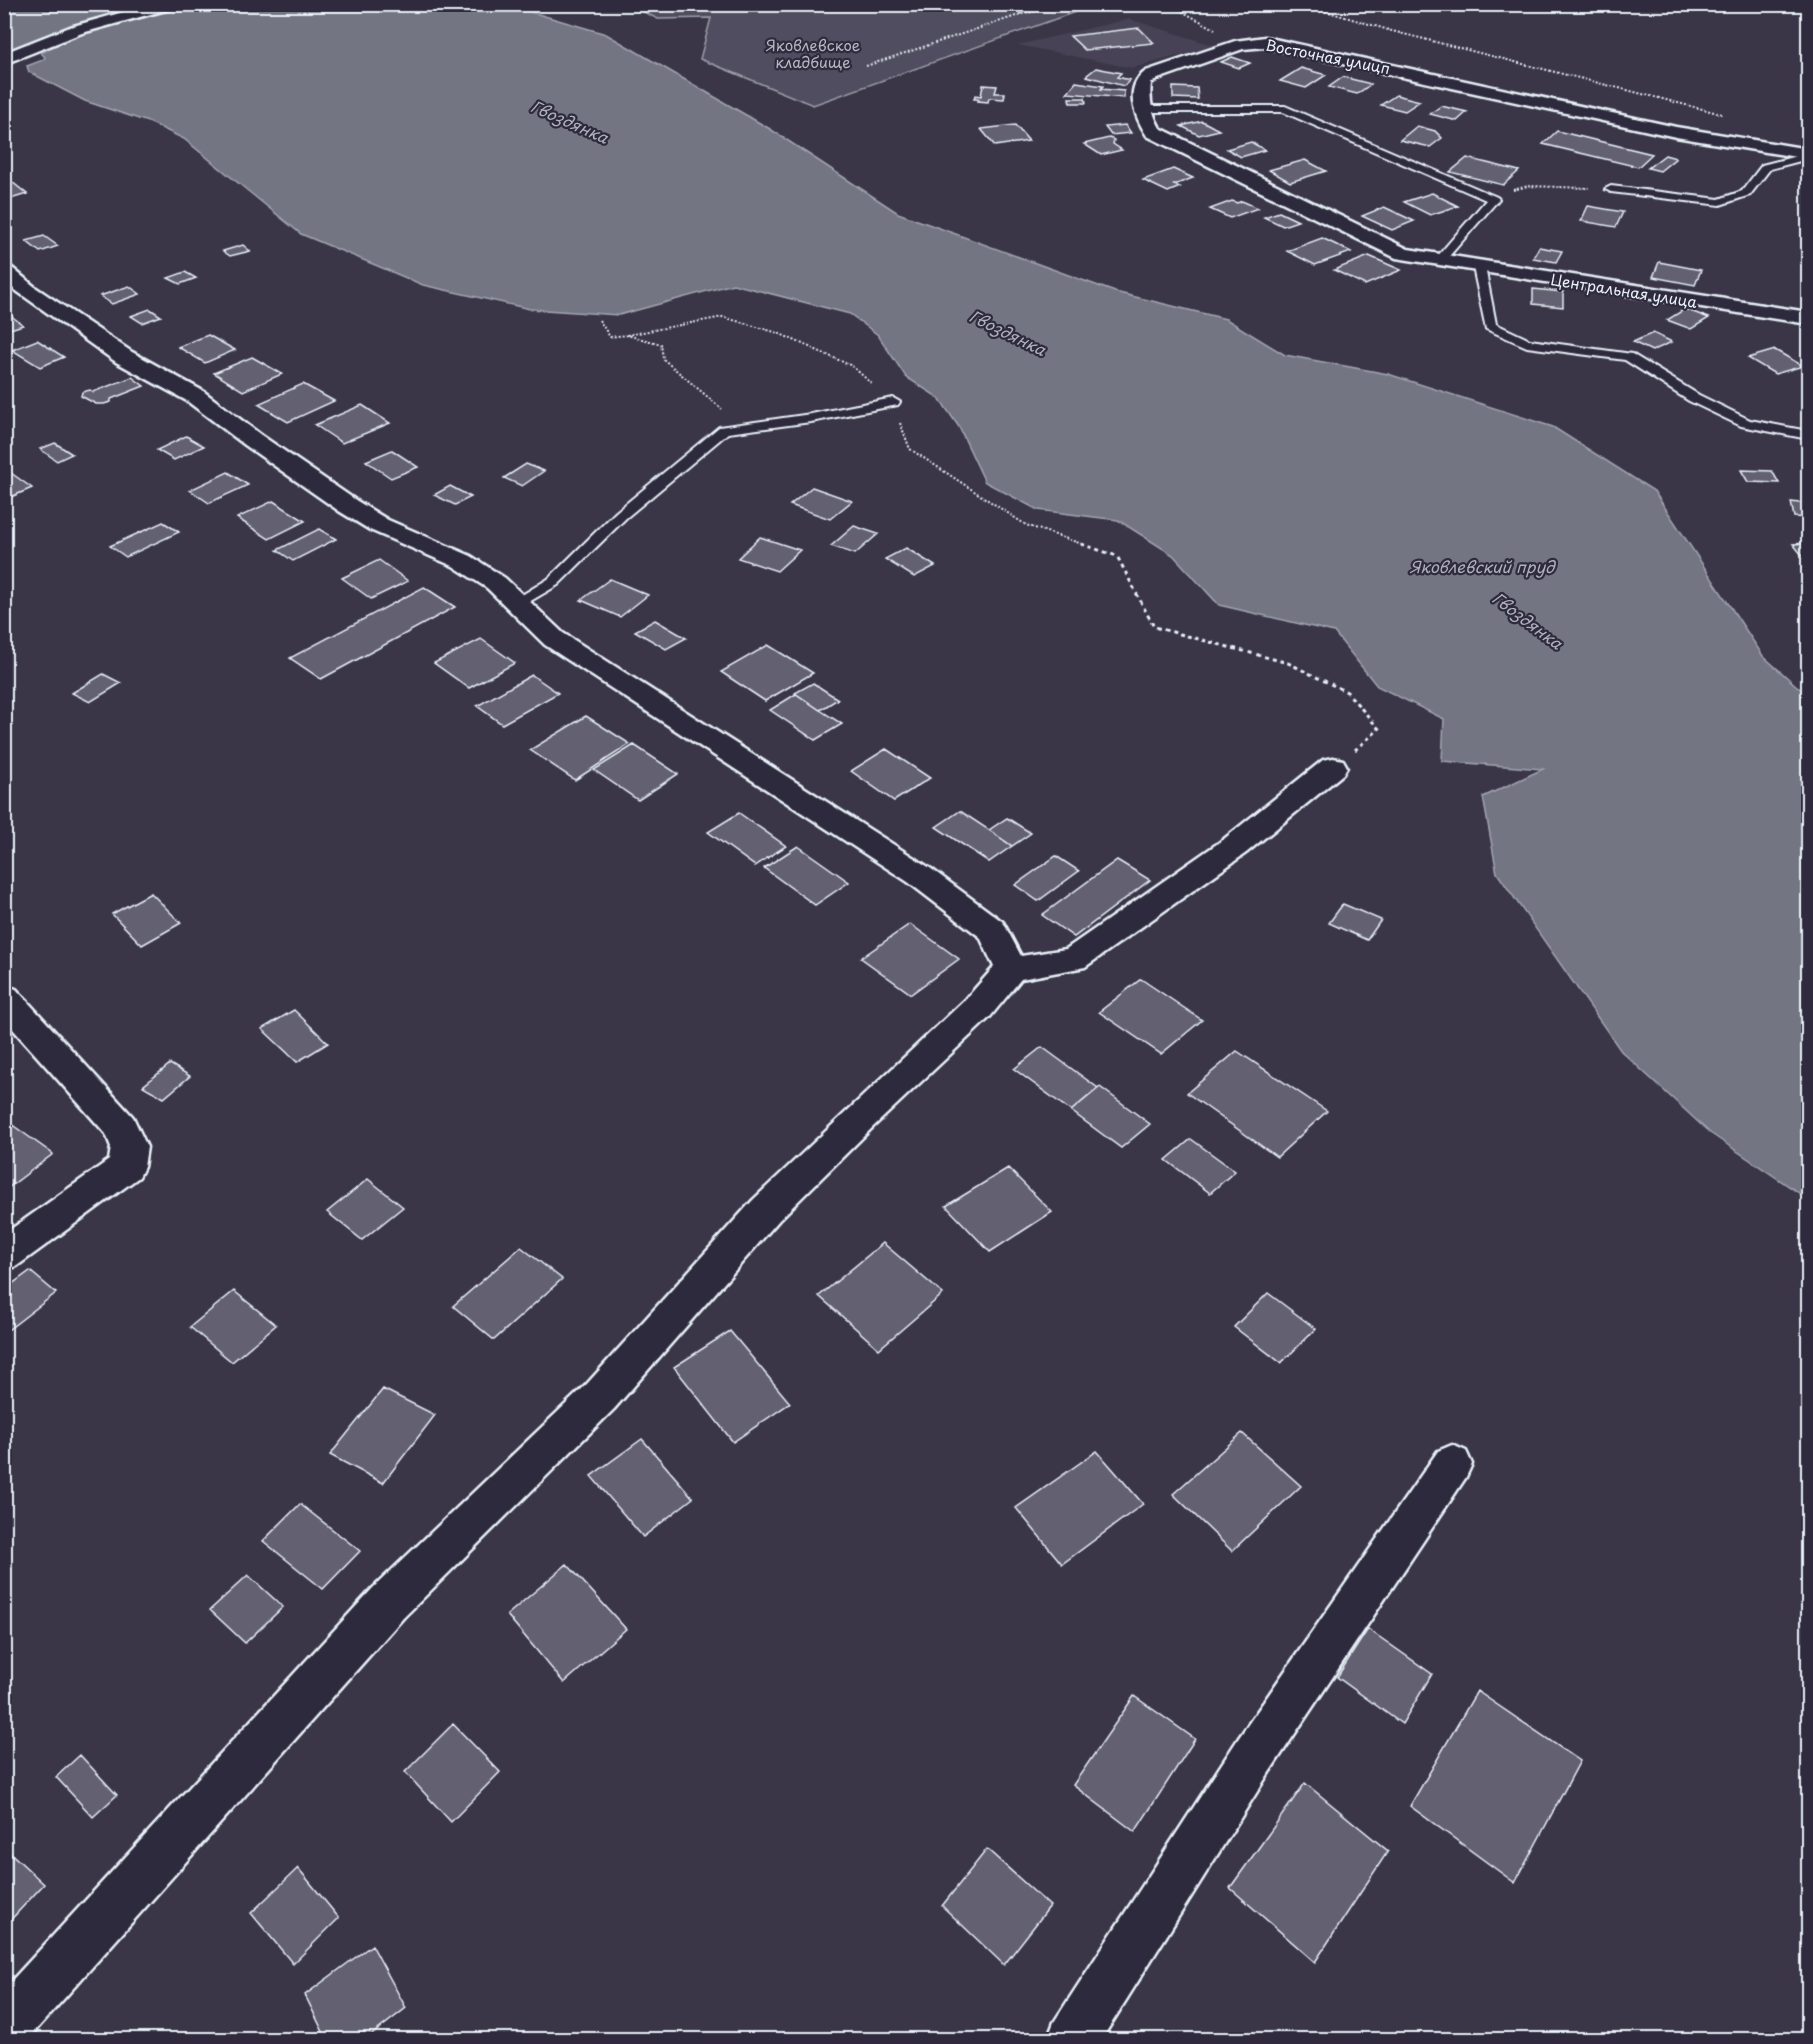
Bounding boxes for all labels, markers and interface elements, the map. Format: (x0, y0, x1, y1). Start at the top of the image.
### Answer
park label: Яковлевское кладбище (766, 33, 860, 73)
street label: Восточная улицп (1264, 33, 1392, 79)
water label: Гвоздянка (528, 93, 613, 149)
street label: Центральная улица (1549, 267, 1699, 313)
water label: Гвоздянка (966, 303, 1051, 361)
water label: Яковлевский пруд (1410, 554, 1556, 578)
water label: Гвоздянка (1488, 586, 1569, 655)

